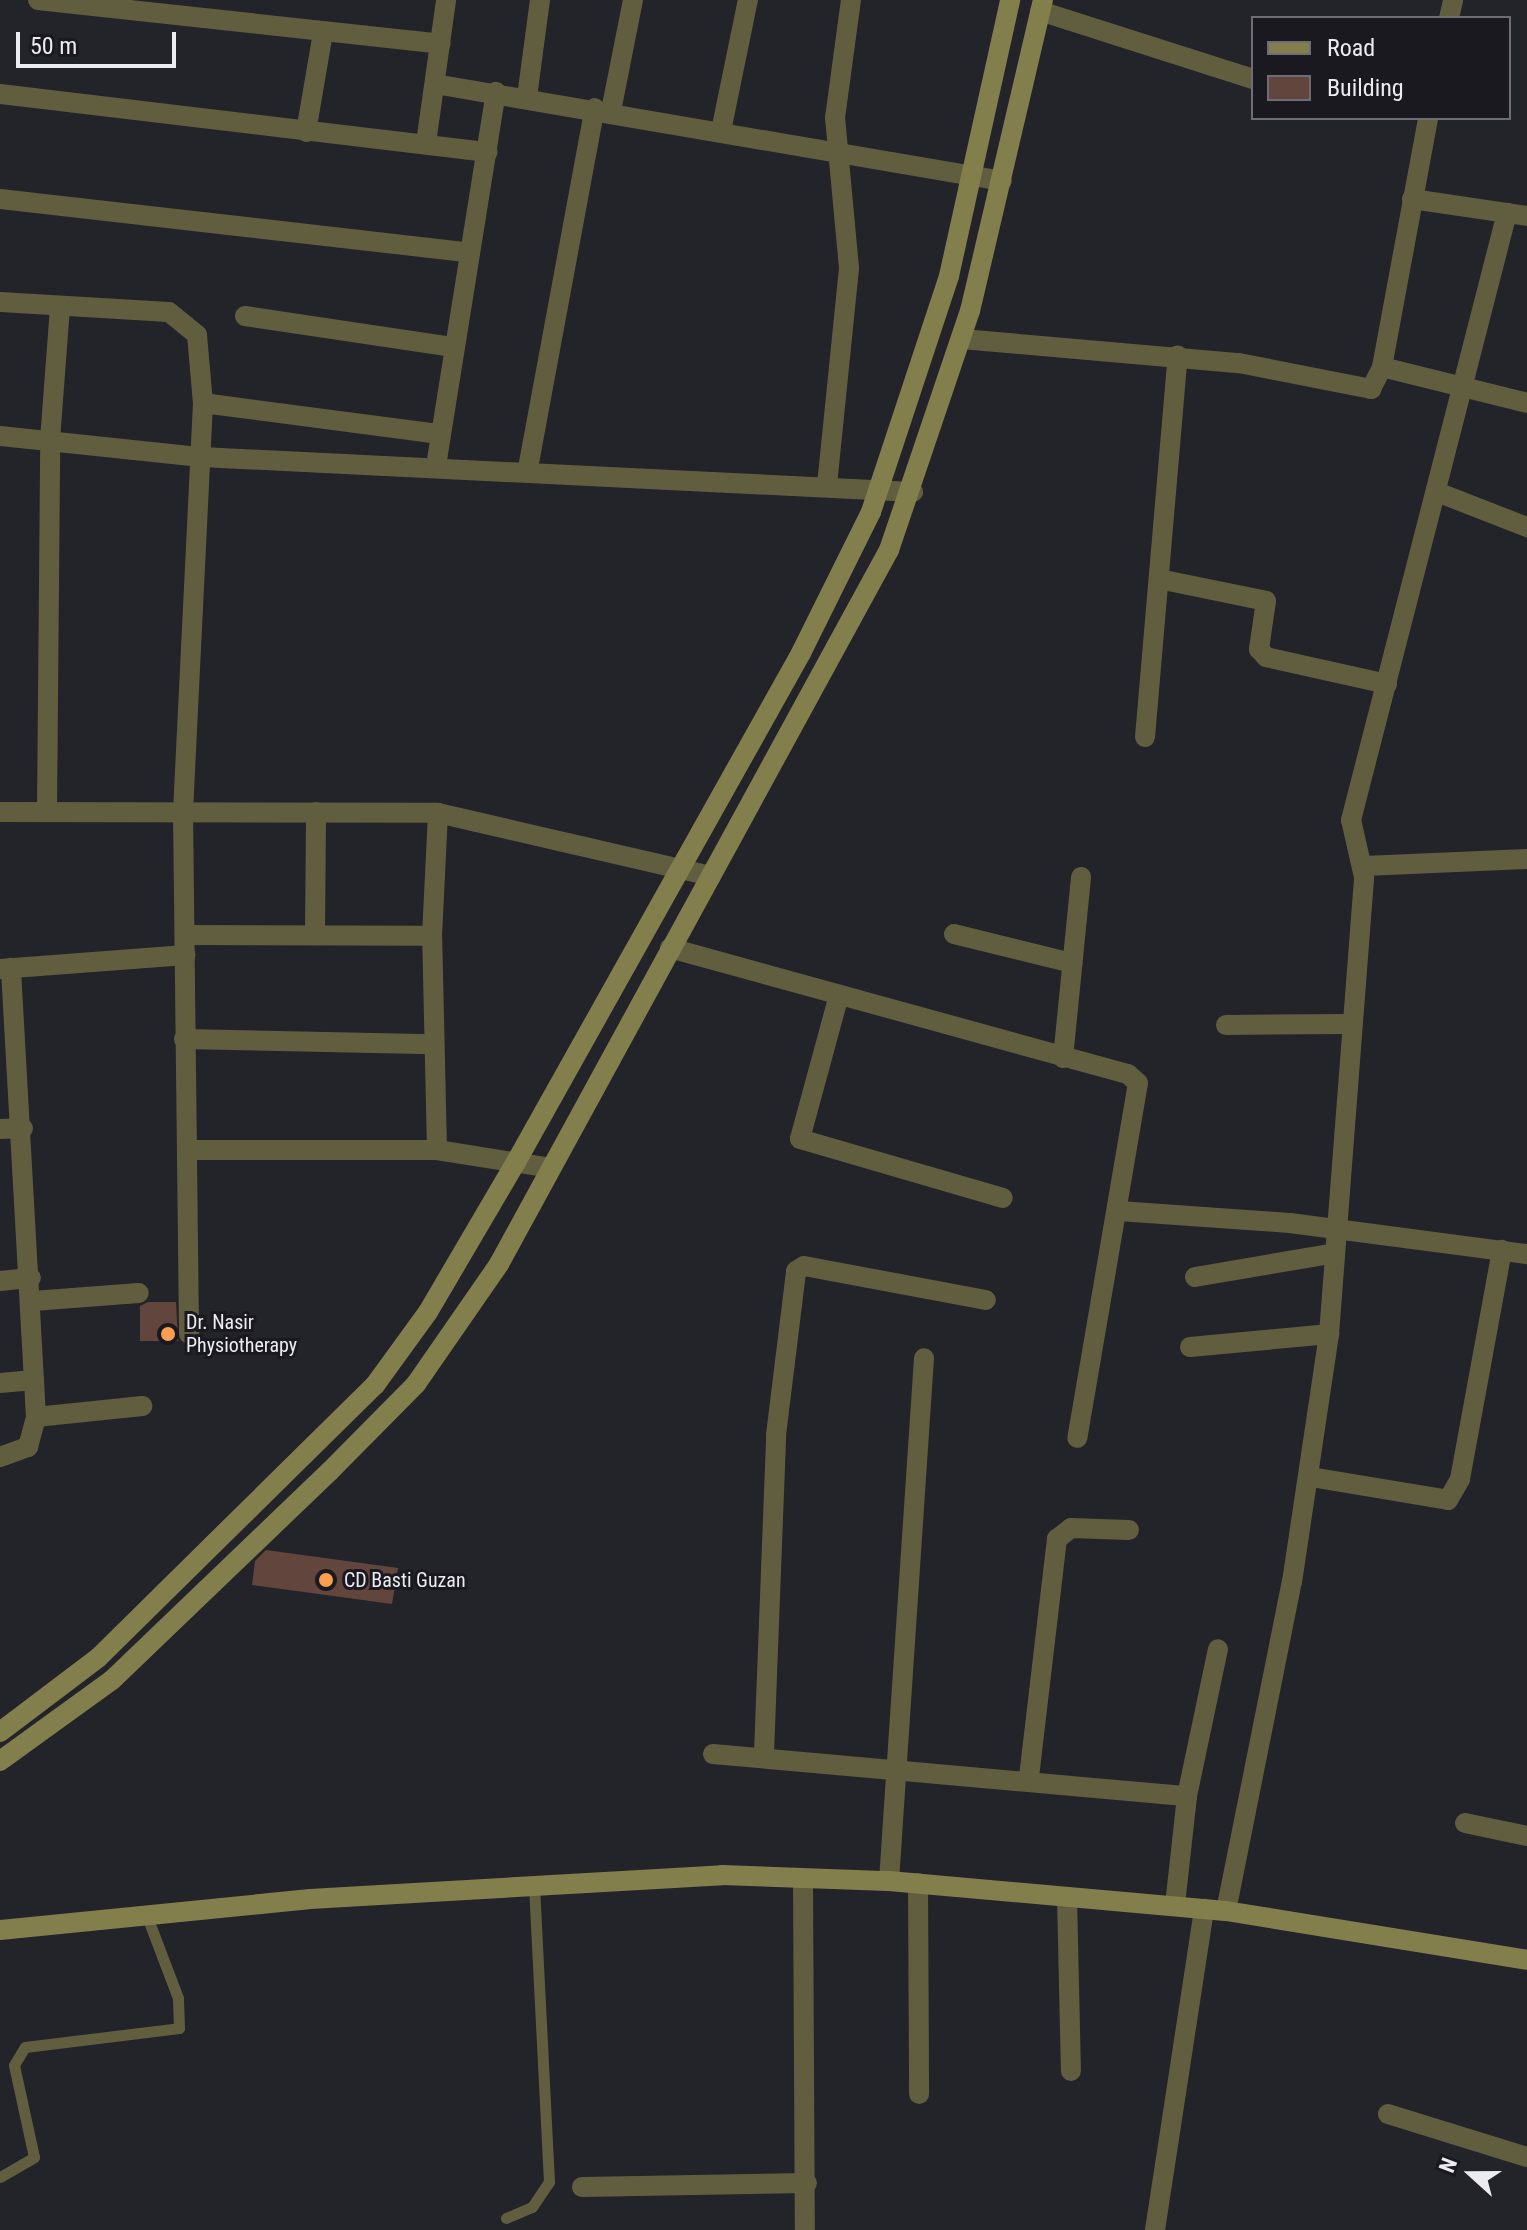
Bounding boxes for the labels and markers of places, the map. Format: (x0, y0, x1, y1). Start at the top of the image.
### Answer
place label: Dr. Nasir Physiotherapy (186, 1310, 297, 1357)
marker: Dr. Nasir Physiotherapy (157, 1323, 179, 1345)
place label: CD Basti Guzan (344, 1568, 466, 1592)
marker: CD Basti Guzan (315, 1569, 337, 1591)

